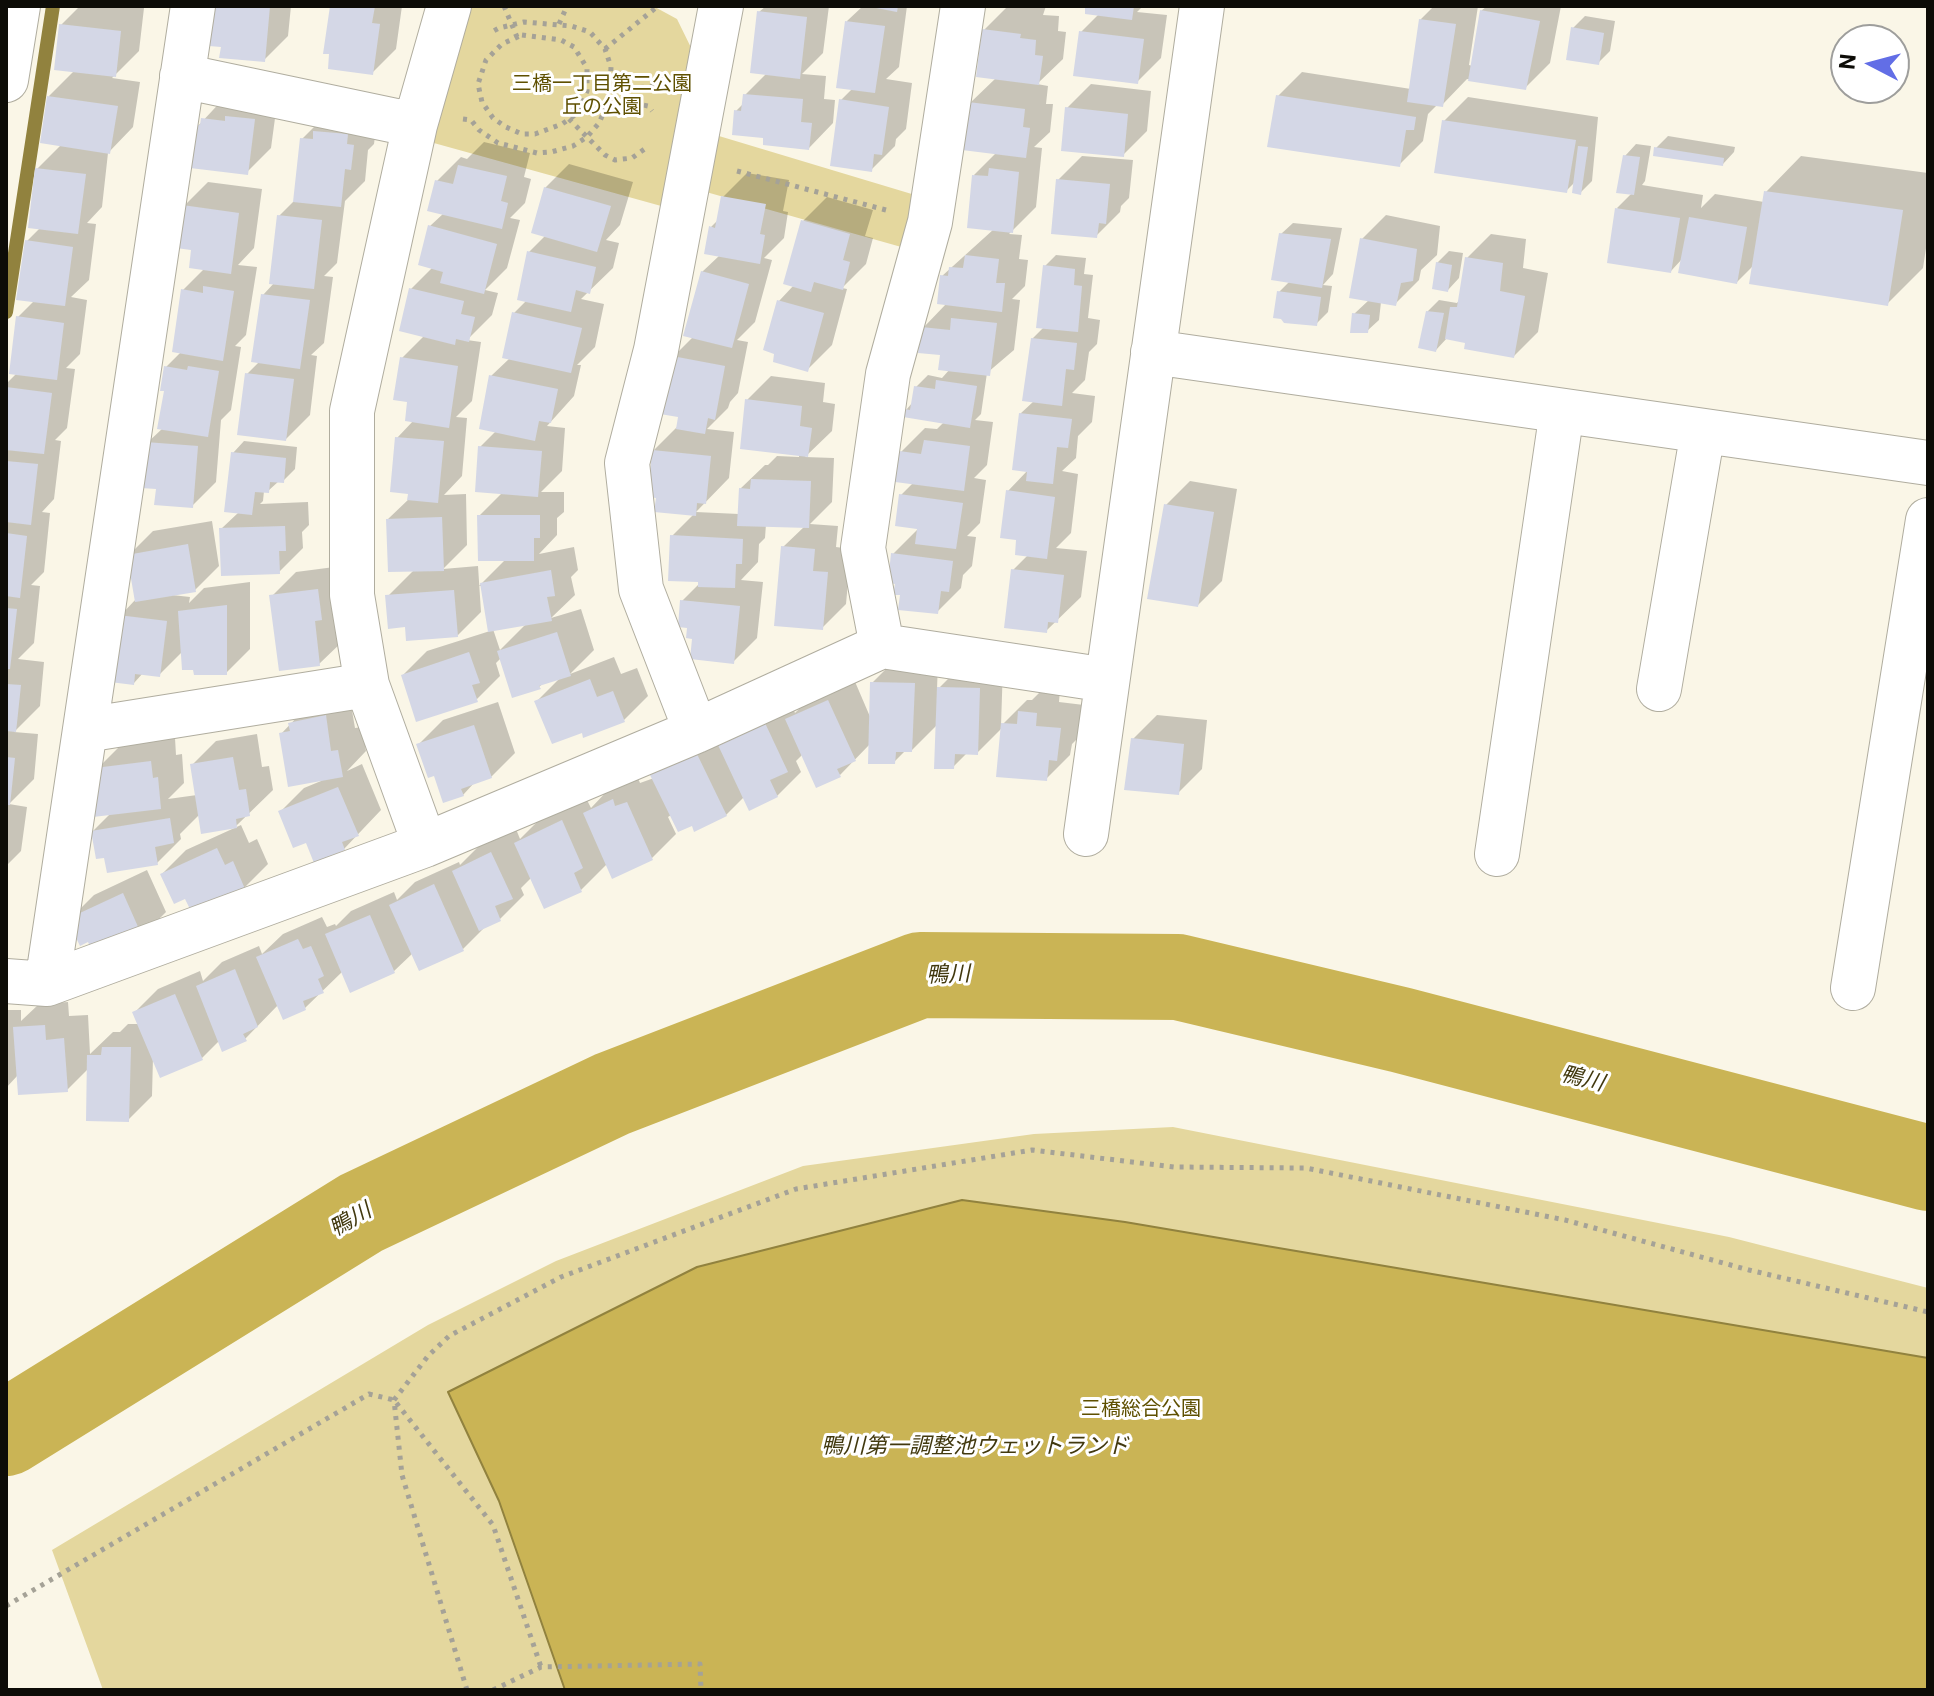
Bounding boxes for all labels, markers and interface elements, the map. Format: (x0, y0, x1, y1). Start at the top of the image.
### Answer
north arrow (1830, 24, 1910, 104)
text: N (1834, 53, 1861, 71)
park label: 三橋一丁目第二公園 丘の公園 (512, 73, 692, 120)
water label: 鴨川 (926, 962, 970, 990)
water label: 鴨川 (1557, 1062, 1607, 1098)
water label: 鴨川 (325, 1199, 377, 1243)
park label: 三橋総合公園 (1081, 1398, 1201, 1422)
water label: 鴨川第一調整池ウェットランド (821, 1434, 1129, 1460)

